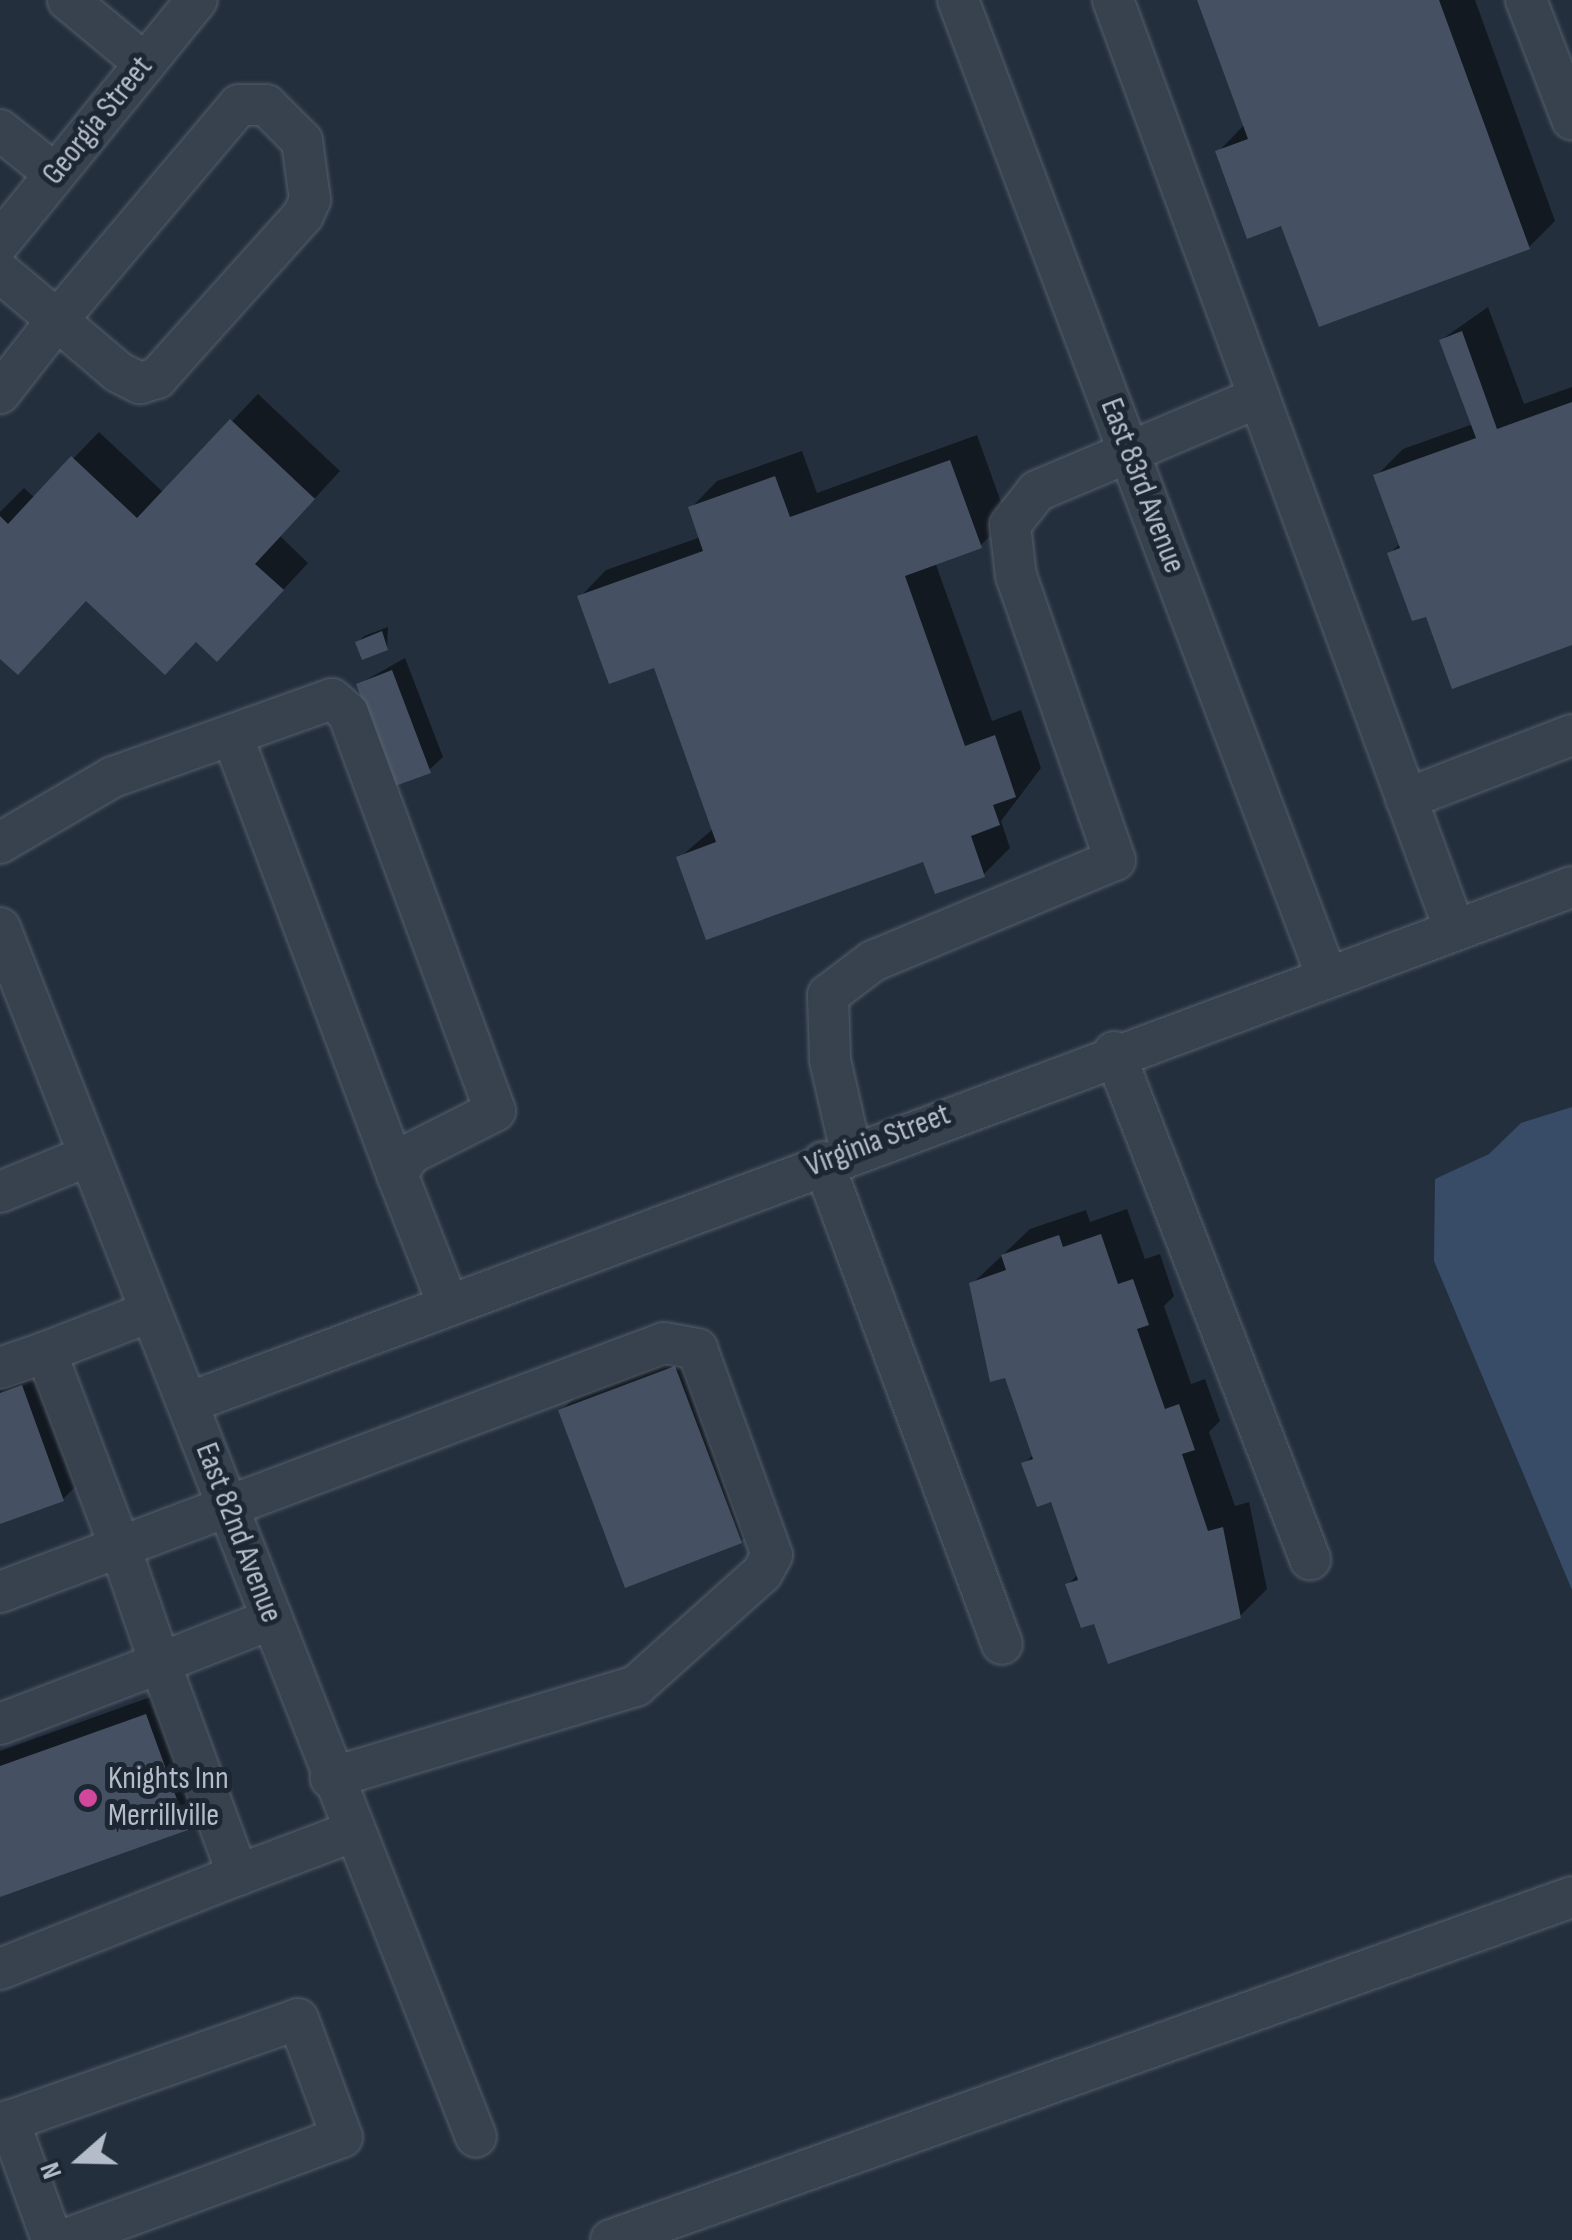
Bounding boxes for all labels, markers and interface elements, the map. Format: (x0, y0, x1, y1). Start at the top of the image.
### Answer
street label: Georgia Street (35, 49, 161, 193)
street label: East 83rd Avenue (1091, 393, 1193, 579)
street label: Virginia Street (800, 1096, 956, 1186)
street label: East 82nd Avenue (186, 1438, 290, 1628)
place label: Knights Inn Merrillville (108, 1761, 229, 1836)
marker: Knights Inn Merrillville (77, 1787, 99, 1809)
north arrow (30, 2110, 130, 2210)
text: N (33, 2158, 69, 2183)

